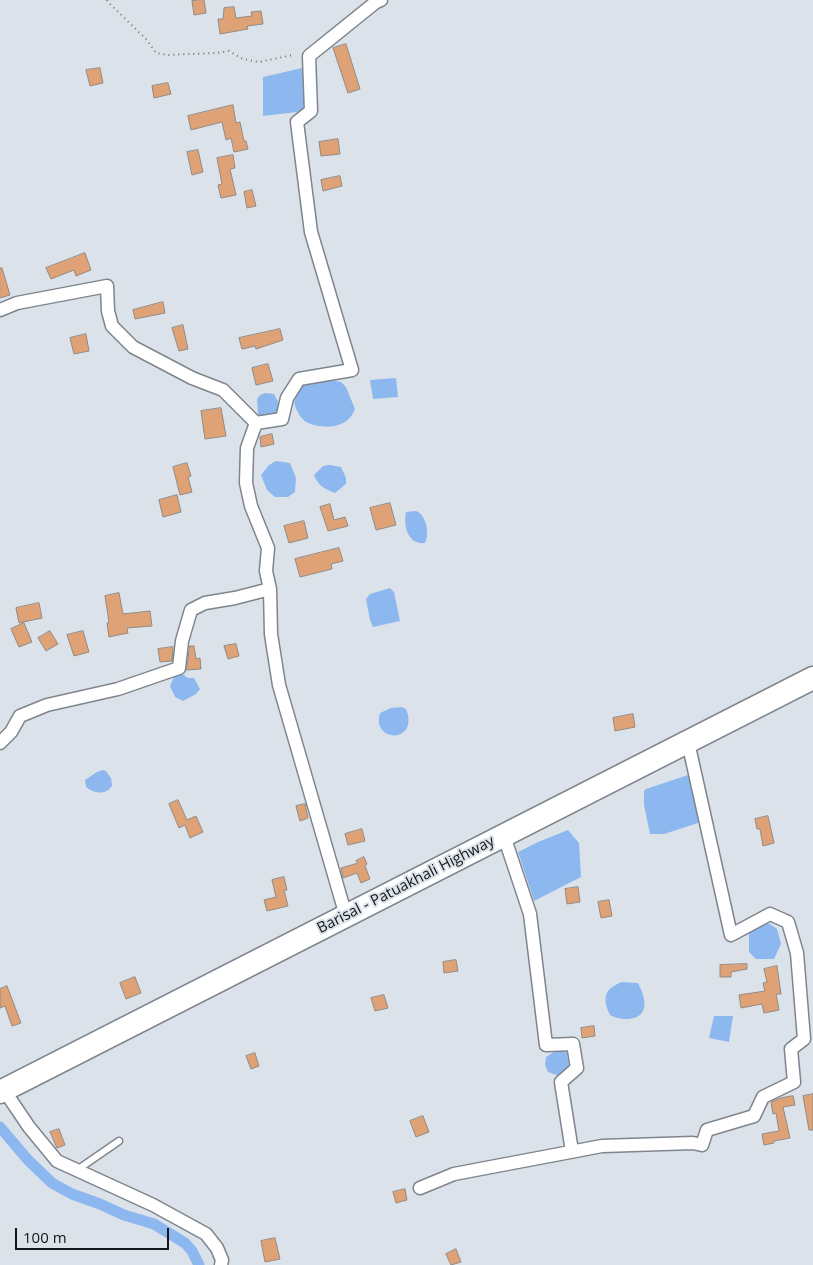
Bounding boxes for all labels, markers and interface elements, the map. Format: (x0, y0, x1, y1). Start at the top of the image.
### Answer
street label: Barisal - Patuakhali Highway (314, 832, 498, 938)
scale bar (18, 1218, 171, 1250)
text: 100 m (23, 1227, 67, 1247)

